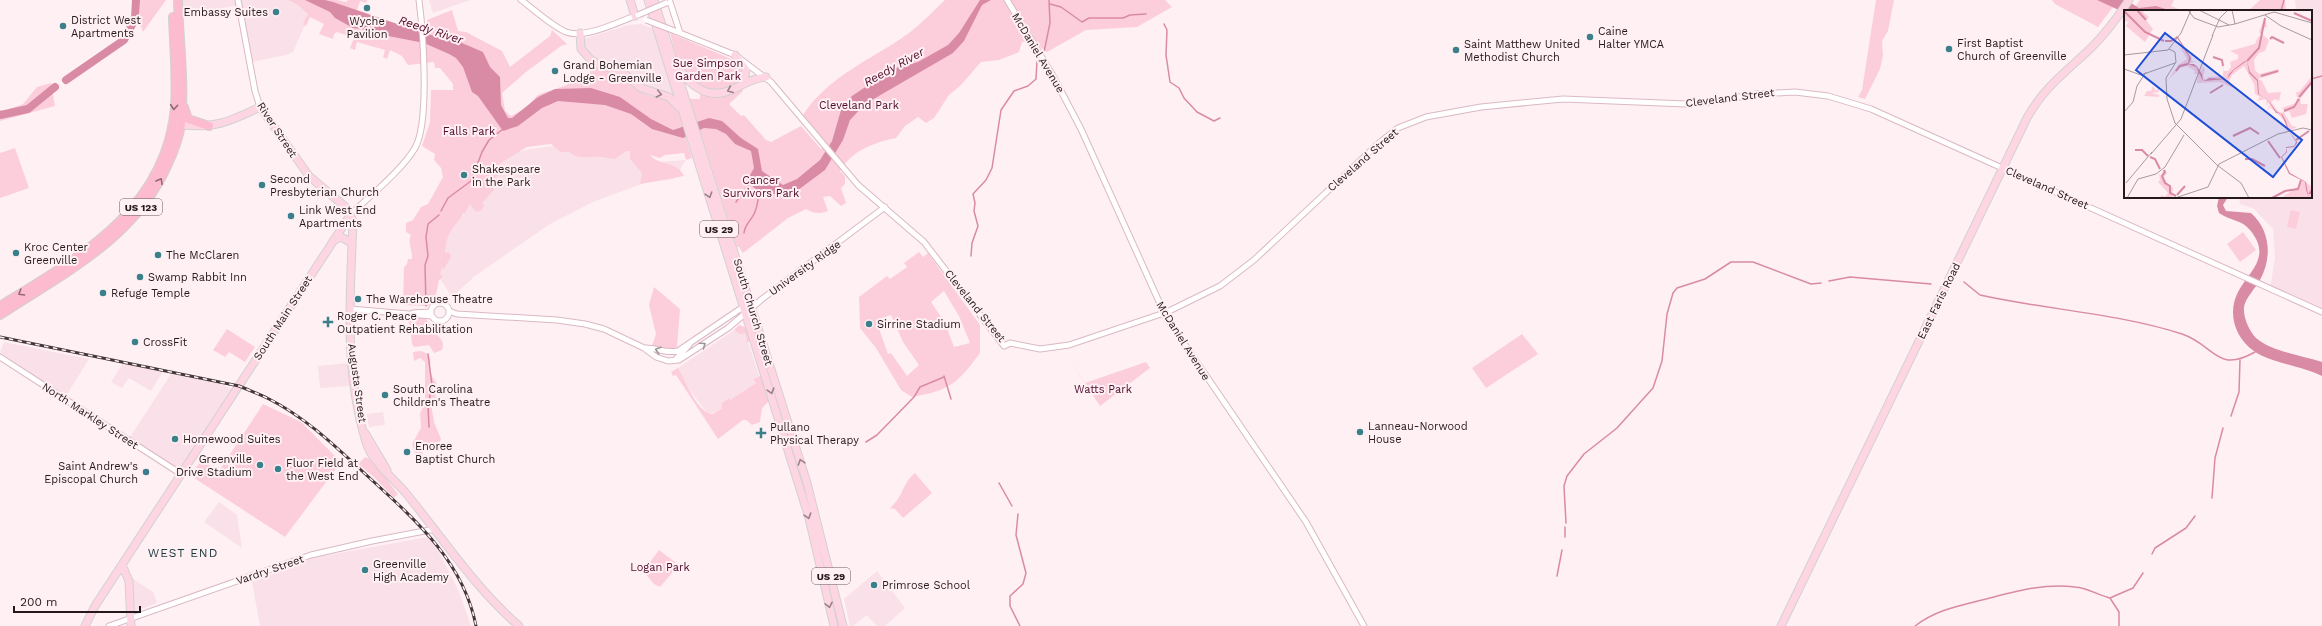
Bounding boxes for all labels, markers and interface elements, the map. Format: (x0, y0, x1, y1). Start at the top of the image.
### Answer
marker: Wyche Pavilion (362, 3, 372, 13)
place label: Embassy Suites (183, 6, 268, 19)
marker: Embassy Suites (271, 7, 281, 17)
inset map (2124, 10, 2312, 198)
street label: McDaniel Avenue (1009, 11, 1067, 95)
water label: Reedy River (397, 13, 466, 47)
place label: District West Apartments (71, 14, 141, 40)
place label: Wyche Pavilion (346, 15, 388, 41)
marker: District West Apartments (58, 21, 68, 31)
place label: Caine Halter YMCA (1598, 25, 1664, 51)
marker: Caine Halter YMCA (1585, 32, 1595, 42)
place label: First Baptist Church of Greenville (1957, 37, 2067, 63)
place label: Saint Matthew United Methodist Church (1464, 38, 1580, 64)
water label: Reedy River (861, 44, 928, 89)
marker: First Baptist Church of Greenville (1944, 44, 1954, 54)
marker: Saint Matthew United Methodist Church (1451, 45, 1461, 55)
park label: Sue Simpson Garden Park (673, 57, 743, 83)
place label: Grand Bohemian Lodge - Greenville (563, 59, 662, 85)
marker: Grand Bohemian Lodge - Greenville (550, 66, 560, 76)
one-way arrow (726, 85, 733, 93)
street label: Cleveland Street (1685, 86, 1776, 110)
one-way arrow (656, 90, 662, 98)
park label: Cleveland Park (819, 99, 899, 112)
street label: River Street (254, 100, 300, 160)
one-way arrow (170, 104, 179, 110)
park label: Falls Park (443, 125, 495, 138)
street label: Cleveland Street (1325, 126, 1401, 194)
place label: Shakespeare in the Park (472, 163, 540, 189)
street label: Cleveland Street (2004, 164, 2091, 212)
marker: Shakespeare in the Park (459, 170, 469, 180)
place label: Second Presbyterian Church (270, 173, 379, 199)
park label: Cancer Survivors Park (723, 174, 799, 200)
one-way arrow (155, 178, 162, 186)
marker: Second Presbyterian Church (257, 180, 267, 190)
one-way arrow (704, 191, 713, 198)
road number: US 123 (120, 199, 162, 215)
place label: Link West End Apartments (299, 204, 376, 230)
marker: Link West End Apartments (286, 211, 296, 221)
road number: US 29 (700, 221, 738, 237)
street label: University Ridge (767, 238, 843, 298)
place label: Kroc Center Greenville (24, 241, 89, 267)
marker: Kroc Center Greenville (11, 248, 21, 258)
place label: The McClaren (166, 249, 239, 262)
marker: The McClaren (153, 250, 163, 260)
street label: South Church Street (731, 257, 776, 367)
street label: East Faris Road (1915, 261, 1963, 341)
street label: Cleveland Street (942, 267, 1008, 345)
place label: Swamp Rabbit Inn (148, 271, 247, 284)
marker: Swamp Rabbit Inn (135, 272, 145, 282)
street label: South Main Street (251, 273, 315, 363)
place label: Refuge Temple (111, 287, 190, 300)
marker: Refuge Temple (98, 288, 108, 298)
one-way arrow (18, 289, 25, 296)
place label: The Warehouse Theatre (366, 293, 493, 306)
marker: The Warehouse Theatre (353, 294, 363, 304)
street label: McDaniel Avenue (1153, 299, 1213, 383)
place label: Roger C. Peace Outpatient Rehabilitation (337, 310, 473, 336)
marker: Roger C. Peace Outpatient Rehabilitation (322, 316, 334, 328)
place label: Sirrine Stadium (877, 318, 961, 331)
marker: Sirrine Stadium (864, 319, 874, 329)
place label: CrossFit (143, 336, 188, 349)
marker: CrossFit (130, 337, 140, 347)
street label: Augusta Street (345, 343, 369, 424)
one-way arrow (698, 343, 705, 350)
one-way arrow (654, 346, 661, 355)
street label: North Markley Street (40, 380, 141, 452)
place label: South Carolina Children's Theatre (393, 383, 490, 409)
park label: Watts Park (1074, 383, 1132, 396)
one-way arrow (766, 388, 775, 395)
marker: South Carolina Children's Theatre (380, 390, 390, 400)
place label: Lanneau-Norwood House (1368, 420, 1468, 446)
place label: Pullano Physical Therapy (770, 421, 859, 447)
marker: Pullano Physical Therapy (755, 427, 767, 439)
marker: Lanneau-Norwood House (1355, 427, 1365, 437)
place label: Homewood Suites (183, 433, 281, 446)
marker: Homewood Suites (170, 434, 180, 444)
place label: Enoree Baptist Church (415, 440, 495, 466)
marker: Enoree Baptist Church (402, 447, 412, 457)
place label: Greenville Drive Stadium (176, 453, 252, 479)
place label: Fluor Field at the West End (286, 457, 359, 483)
one-way arrow (797, 459, 806, 466)
place label: Saint Andrew's Episcopal Church (44, 460, 138, 486)
marker: Greenville Drive Stadium (255, 460, 265, 470)
marker: Fluor Field at the West End (273, 464, 283, 474)
marker: Saint Andrew's Episcopal Church (141, 467, 151, 477)
one-way arrow (803, 512, 812, 519)
district label: WEST END (148, 546, 218, 560)
street label: Vardry Street (234, 552, 306, 588)
place label: Greenville High Academy (373, 558, 449, 584)
park label: Logan Park (630, 561, 690, 574)
marker: Greenville High Academy (360, 565, 370, 575)
road number: US 29 (812, 568, 850, 584)
place label: Primrose School (882, 579, 971, 592)
marker: Primrose School (869, 580, 879, 590)
scale bar (14, 588, 140, 614)
text: 200 m (20, 595, 57, 609)
one-way arrow (825, 602, 833, 608)

